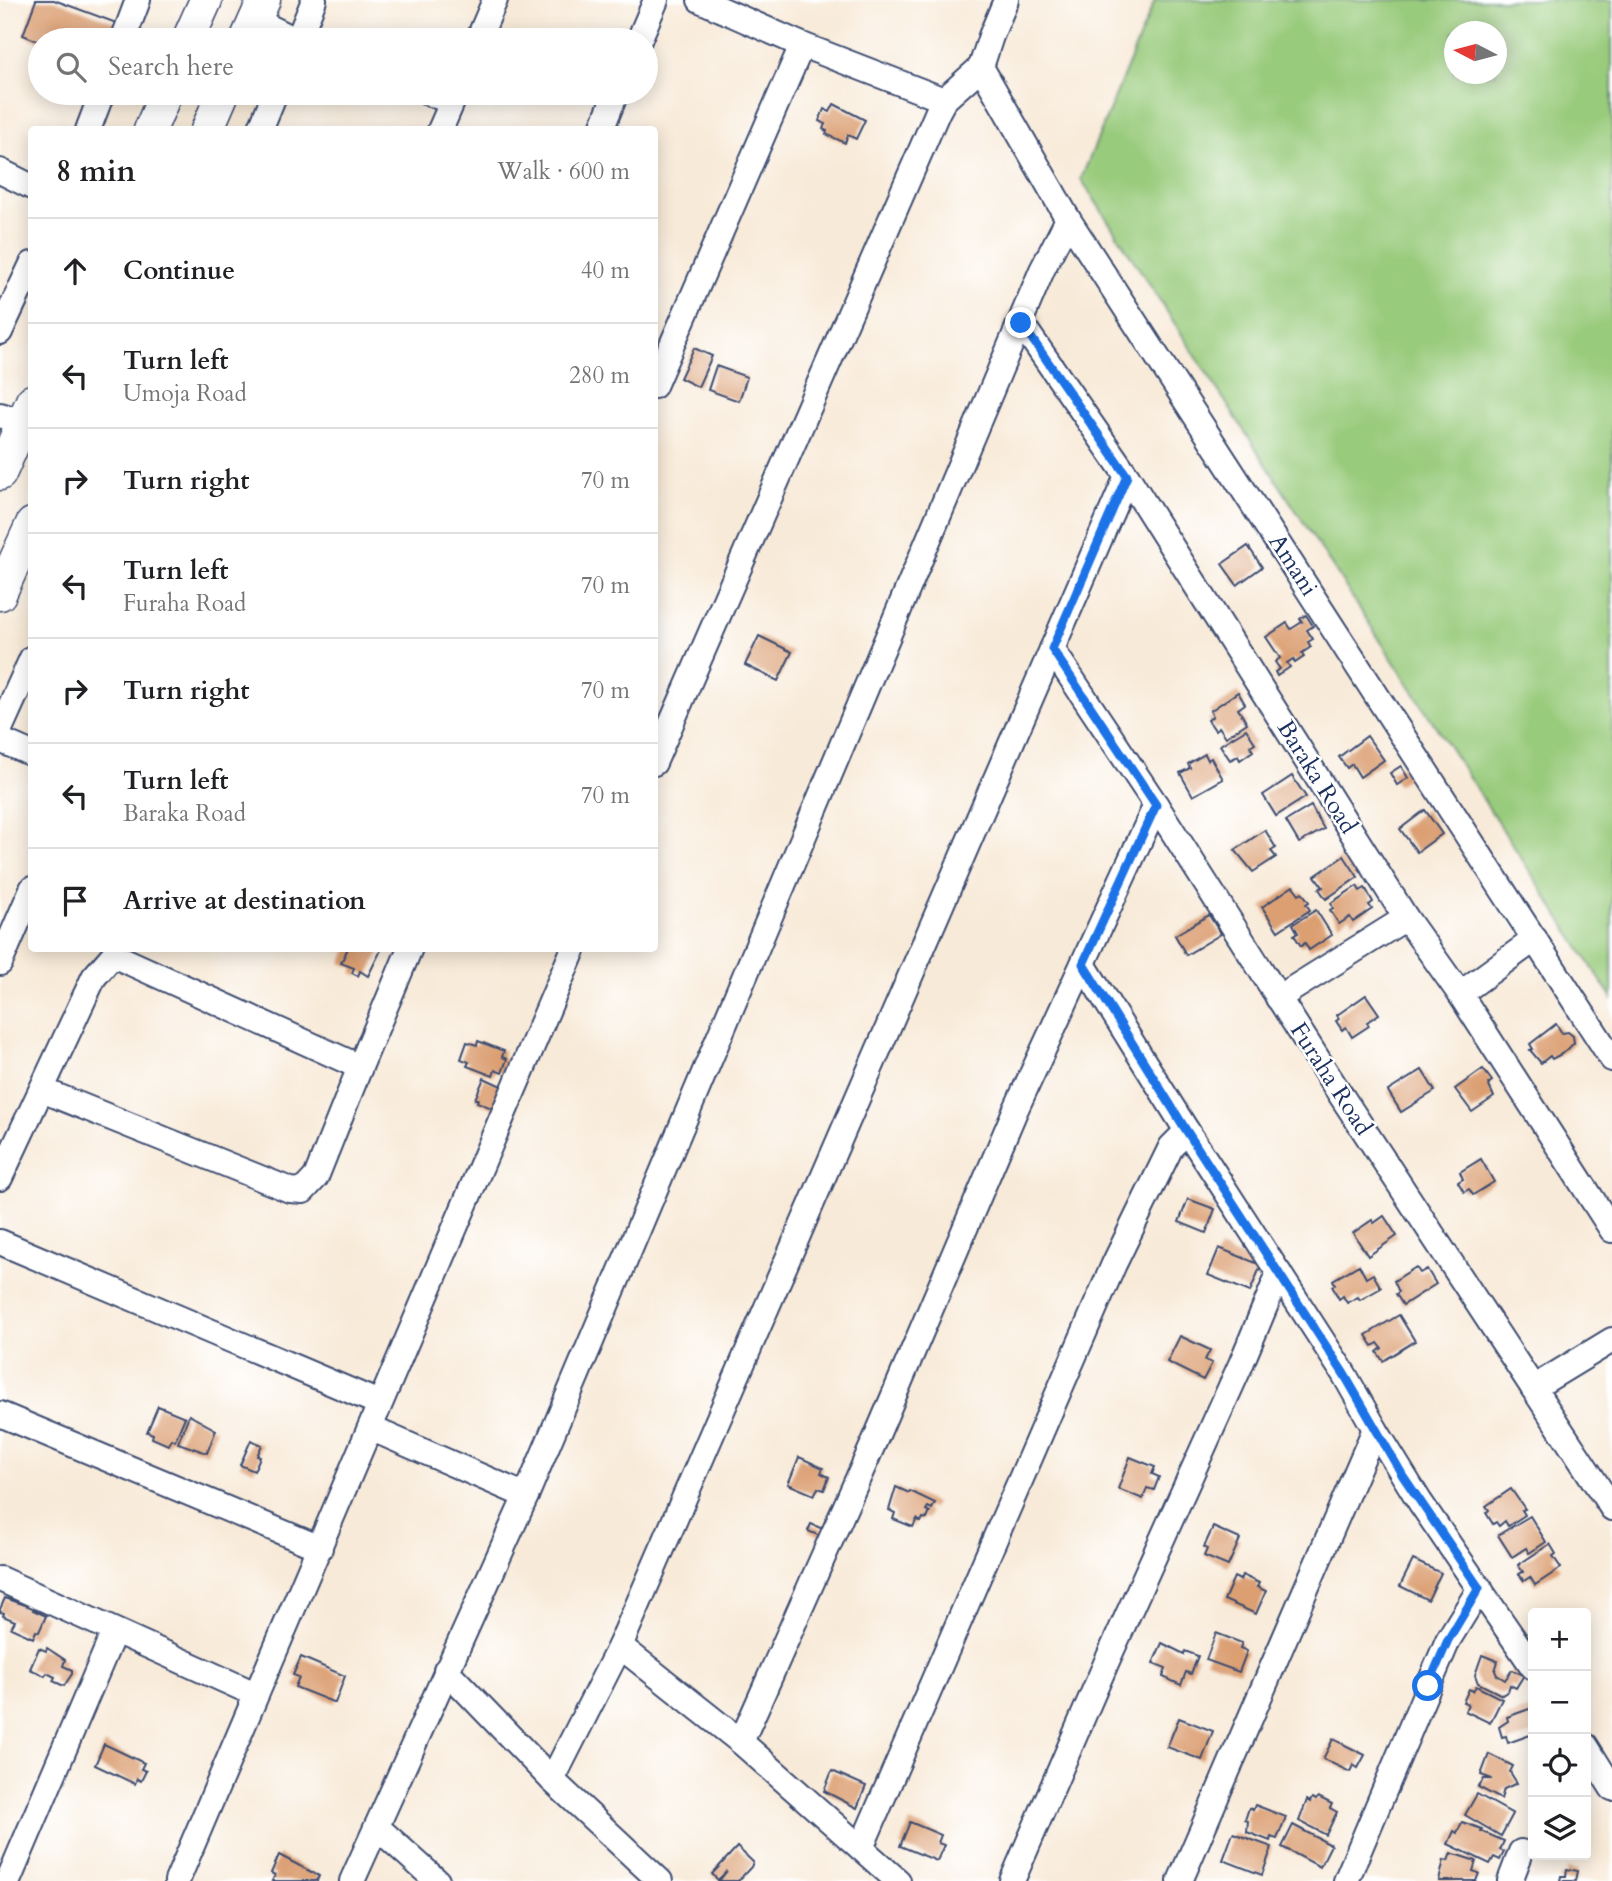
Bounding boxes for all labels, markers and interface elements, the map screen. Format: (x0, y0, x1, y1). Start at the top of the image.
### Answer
north arrow (1444, 21, 1507, 84)
search box (28, 28, 658, 105)
icon: search (52, 48, 90, 86)
text: Search here (108, 49, 234, 84)
text: 8 min (56, 151, 136, 192)
text: Walk · 600 m (497, 156, 630, 187)
icon: ahead (56, 252, 94, 290)
text: Continue (123, 253, 235, 288)
text: 40 m (581, 255, 630, 286)
route end (1005, 307, 1036, 338)
text: Turn left (123, 343, 228, 378)
icon: left (56, 357, 94, 395)
text: 280 m (569, 360, 630, 391)
text: Umoja Road (123, 378, 247, 409)
icon: right (56, 462, 94, 500)
text: Turn right (123, 463, 250, 498)
text: 70 m (581, 465, 630, 496)
street label: Amani (1261, 527, 1326, 603)
text: Turn left (123, 553, 228, 588)
icon: left (56, 567, 94, 605)
text: 70 m (581, 570, 630, 601)
text: Furaha Road (123, 588, 246, 619)
icon: right (56, 672, 94, 710)
text: Turn right (123, 673, 250, 708)
text: 70 m (581, 675, 630, 706)
street label: Baraka Road (1269, 714, 1365, 840)
text: Turn left (123, 763, 228, 798)
icon: left (56, 777, 94, 815)
text: 70 m (581, 780, 630, 811)
text: Baraka Road (123, 798, 246, 829)
icon: arrive (56, 882, 94, 920)
text: Arrive at destination (123, 883, 366, 918)
street label: Furaha Road (1282, 1016, 1380, 1142)
map controls (1528, 1608, 1591, 1860)
button: + (1528, 1608, 1591, 1671)
route start (1412, 1670, 1443, 1701)
button: − (1528, 1671, 1591, 1734)
button: locate (1528, 1734, 1591, 1797)
button: layers (1528, 1797, 1591, 1860)

